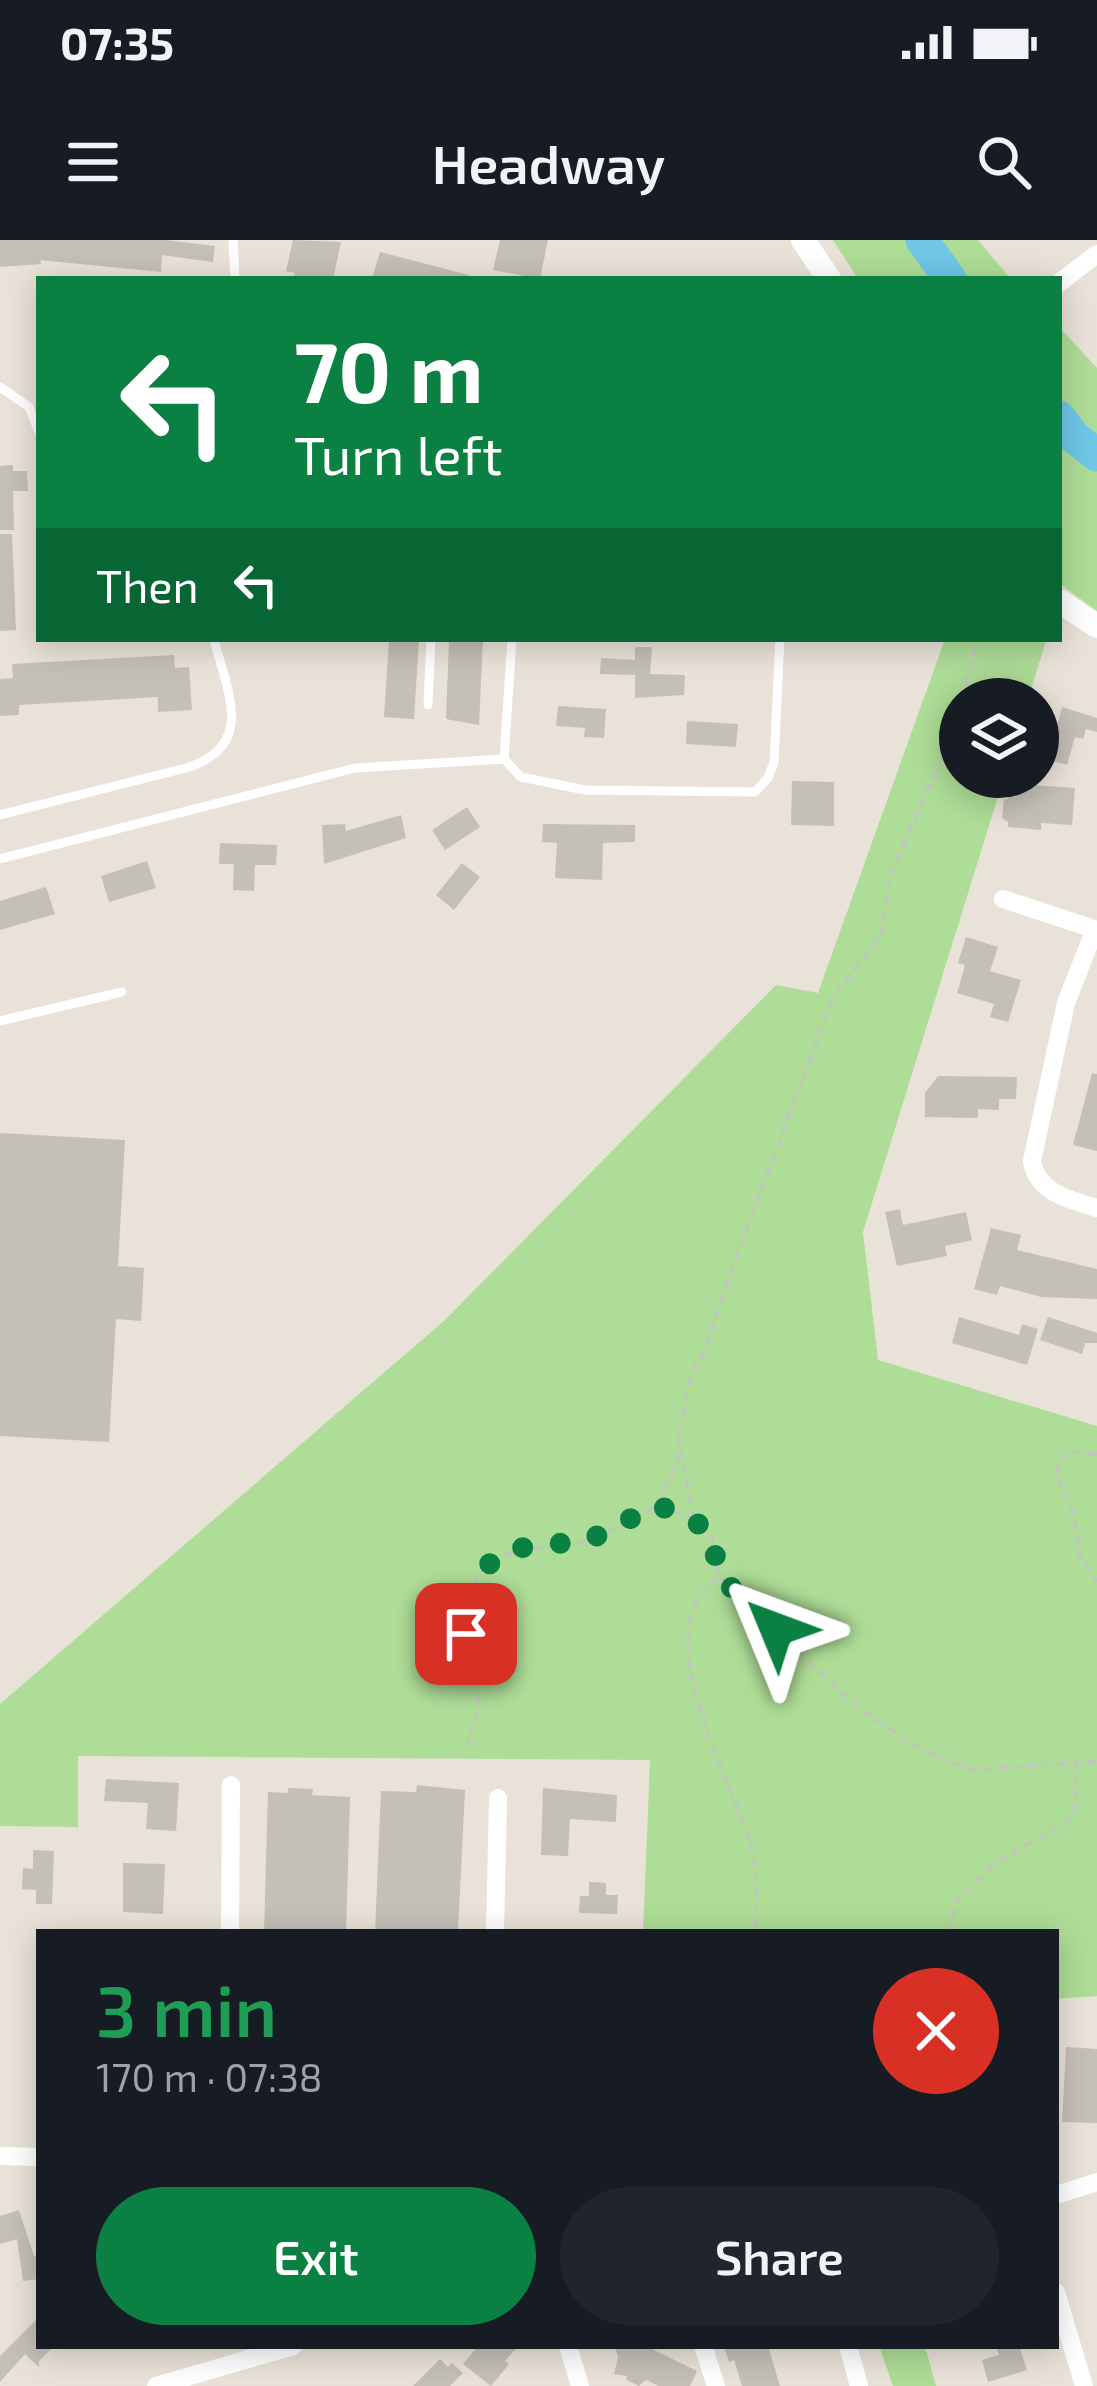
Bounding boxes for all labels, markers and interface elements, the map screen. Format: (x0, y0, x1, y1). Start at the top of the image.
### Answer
text: 07:35 (60, 15, 174, 69)
icon: menu (60, 129, 126, 195)
icon: search (971, 129, 1037, 195)
text: Headway (432, 130, 665, 195)
text: 70 m (294, 319, 484, 420)
icon: left (96, 324, 252, 480)
text: Turn left (294, 421, 503, 486)
icon: left (223, 552, 289, 618)
text: Then (96, 558, 199, 612)
map controls (939, 678, 1059, 798)
button: layers (939, 678, 1059, 798)
position arrow (713, 1566, 839, 1692)
pin (415, 1583, 517, 1685)
icon: arrive (433, 1601, 499, 1667)
text: 3 min (96, 1965, 277, 2051)
button: close (873, 1968, 999, 2094)
text: 170 m · 07:38 (96, 2053, 323, 2100)
button: Exit (96, 2187, 536, 2325)
button: Share (560, 2187, 999, 2325)

